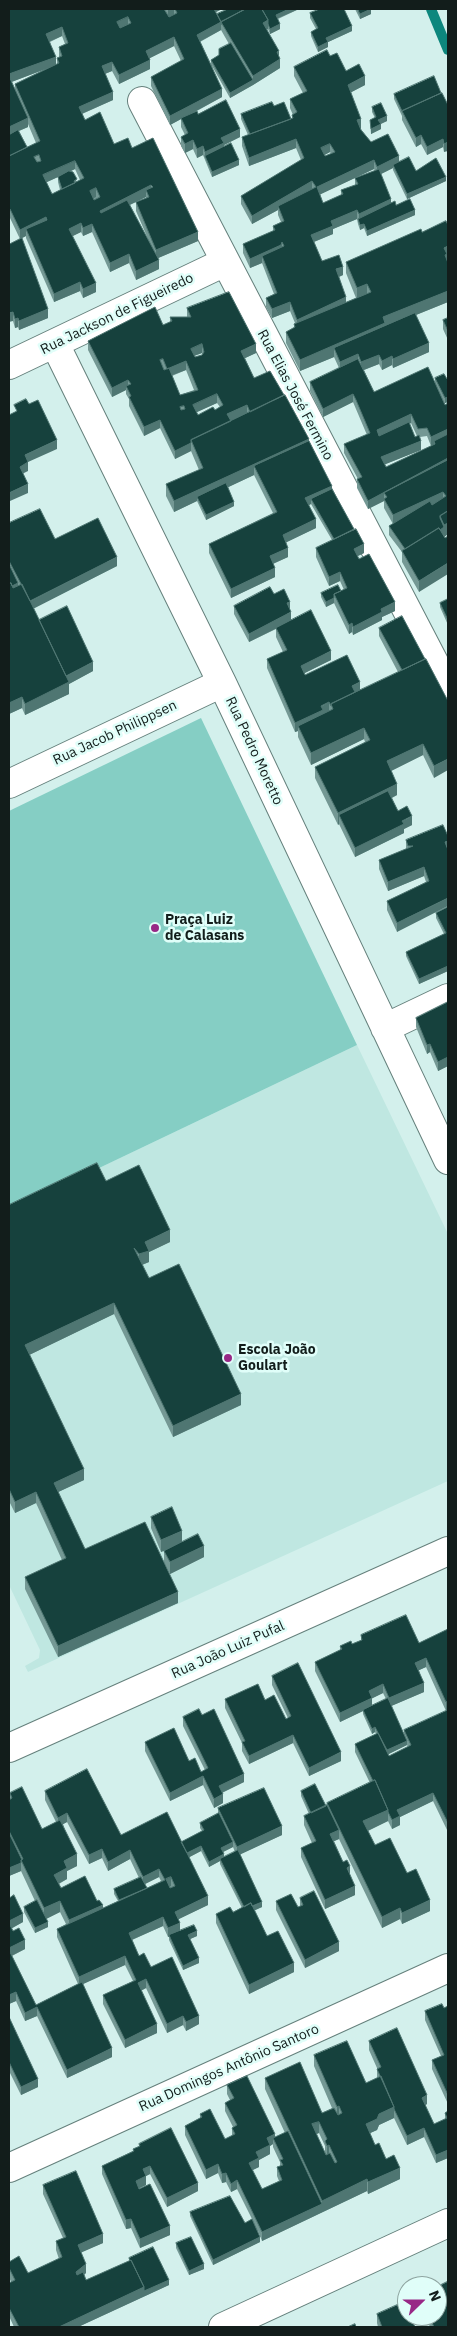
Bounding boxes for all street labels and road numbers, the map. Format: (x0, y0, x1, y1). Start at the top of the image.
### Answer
street label: Rua Jackson de Figueiredo (38, 270, 196, 358)
street label: Rua Elias José Fermino (253, 327, 337, 463)
street label: Rua Pedro Moretto (222, 694, 286, 808)
street label: Rua Jacob Philippsen (51, 697, 179, 769)
street label: Rua João Luiz Pufal (169, 1618, 287, 1682)
street label: Rua Domingos Antônio Santoro (136, 2021, 322, 2115)

